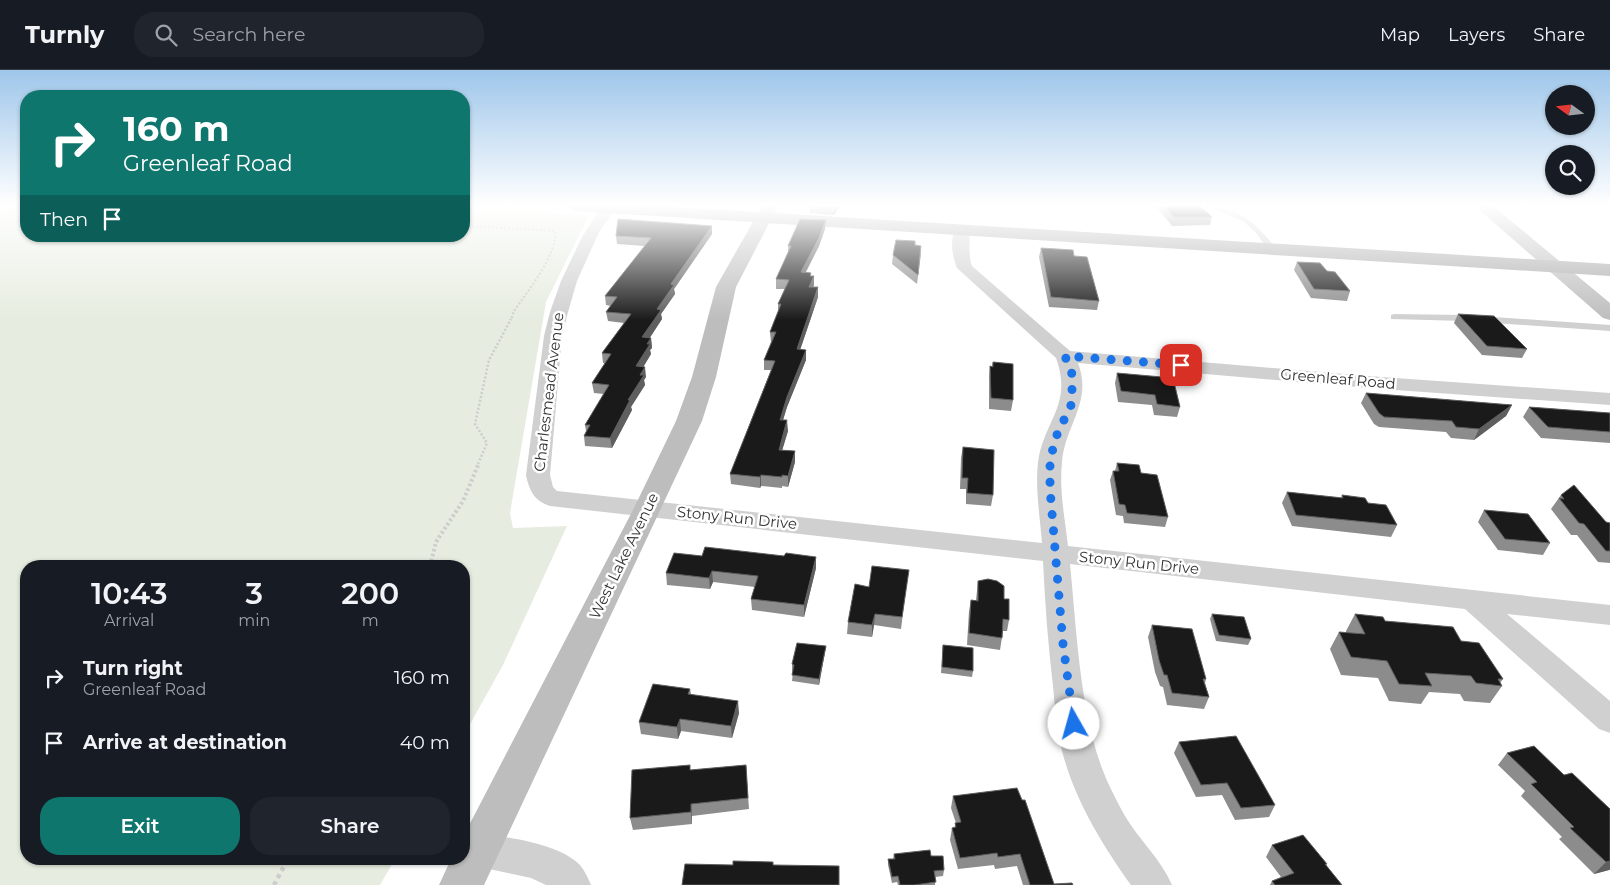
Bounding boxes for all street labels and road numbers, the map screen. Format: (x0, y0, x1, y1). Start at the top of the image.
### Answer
street label: Charlesmead Avenue (529, 311, 568, 473)
street label: Greenleaf Road (1280, 364, 1396, 393)
street label: West Lake Avenue (585, 490, 662, 622)
street label: Stony Run Drive (676, 502, 798, 533)
street label: Stony Run Drive (1078, 547, 1200, 578)

